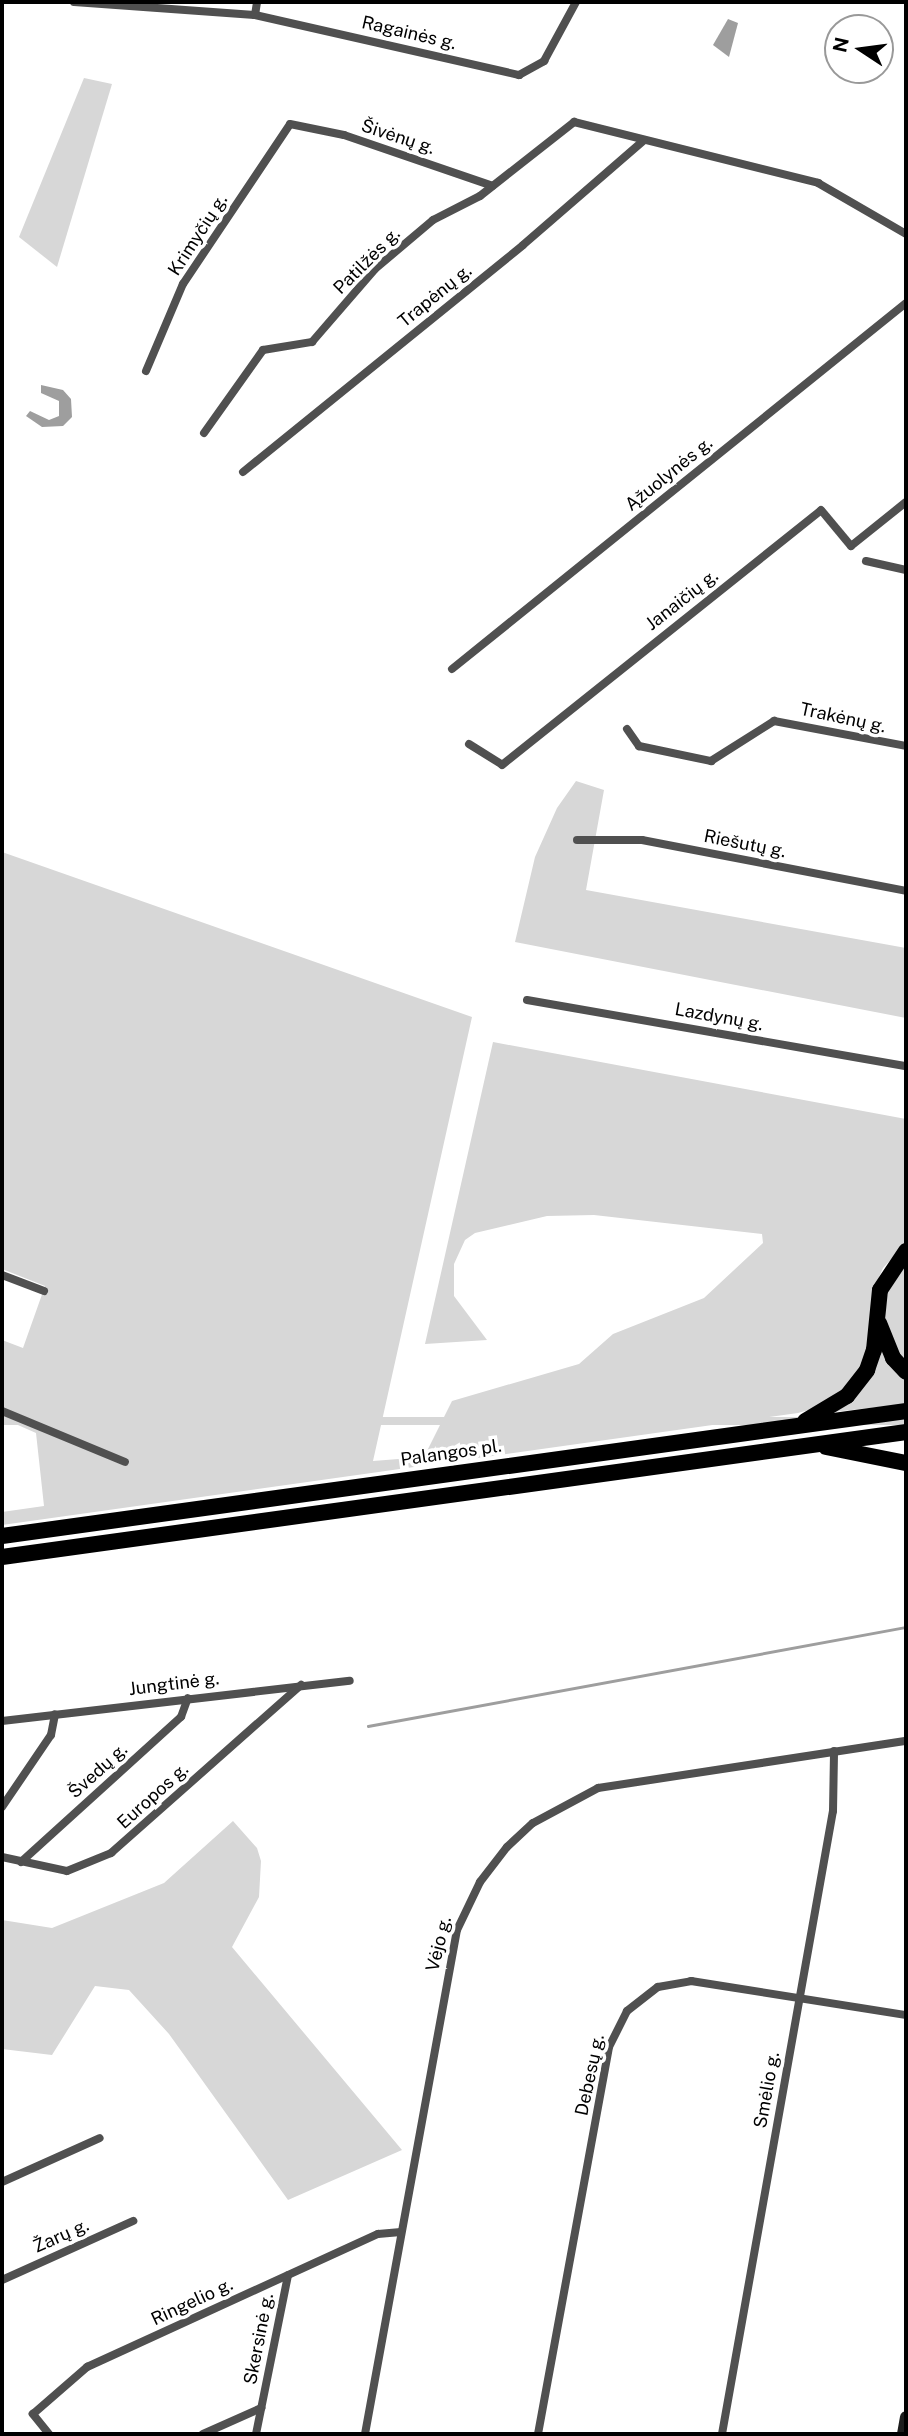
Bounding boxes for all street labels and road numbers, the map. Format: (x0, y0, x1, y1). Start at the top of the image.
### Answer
street label: Ragainės g. (359, 12, 459, 54)
street label: Šivėnų g. (358, 115, 438, 159)
street label: Krimyčių g. (164, 190, 232, 280)
street label: Patilžės g. (329, 223, 405, 299)
street label: Trapėnų g. (394, 260, 476, 332)
street label: Ąžuolynės g. (621, 432, 717, 516)
street label: Janaičių g. (641, 565, 723, 635)
street label: Trakėnų g. (798, 698, 888, 738)
street label: Riešutų g. (702, 825, 788, 863)
street label: Lazdynų g. (673, 999, 765, 1035)
street label: Palangos pl. (399, 1435, 503, 1471)
street label: Jungtinė g. (128, 1668, 220, 1700)
street label: Švedų g. (64, 1739, 132, 1803)
street label: Europos g. (113, 1758, 193, 1834)
street label: Vėjo g. (422, 1914, 456, 1974)
street label: Debesų g. (571, 2032, 609, 2118)
street label: Smėlio g. (750, 2050, 784, 2130)
street label: Žarų g. (30, 2214, 92, 2258)
street label: Ringelio g. (148, 2274, 236, 2330)
street label: Skersinė g. (240, 2291, 278, 2387)

